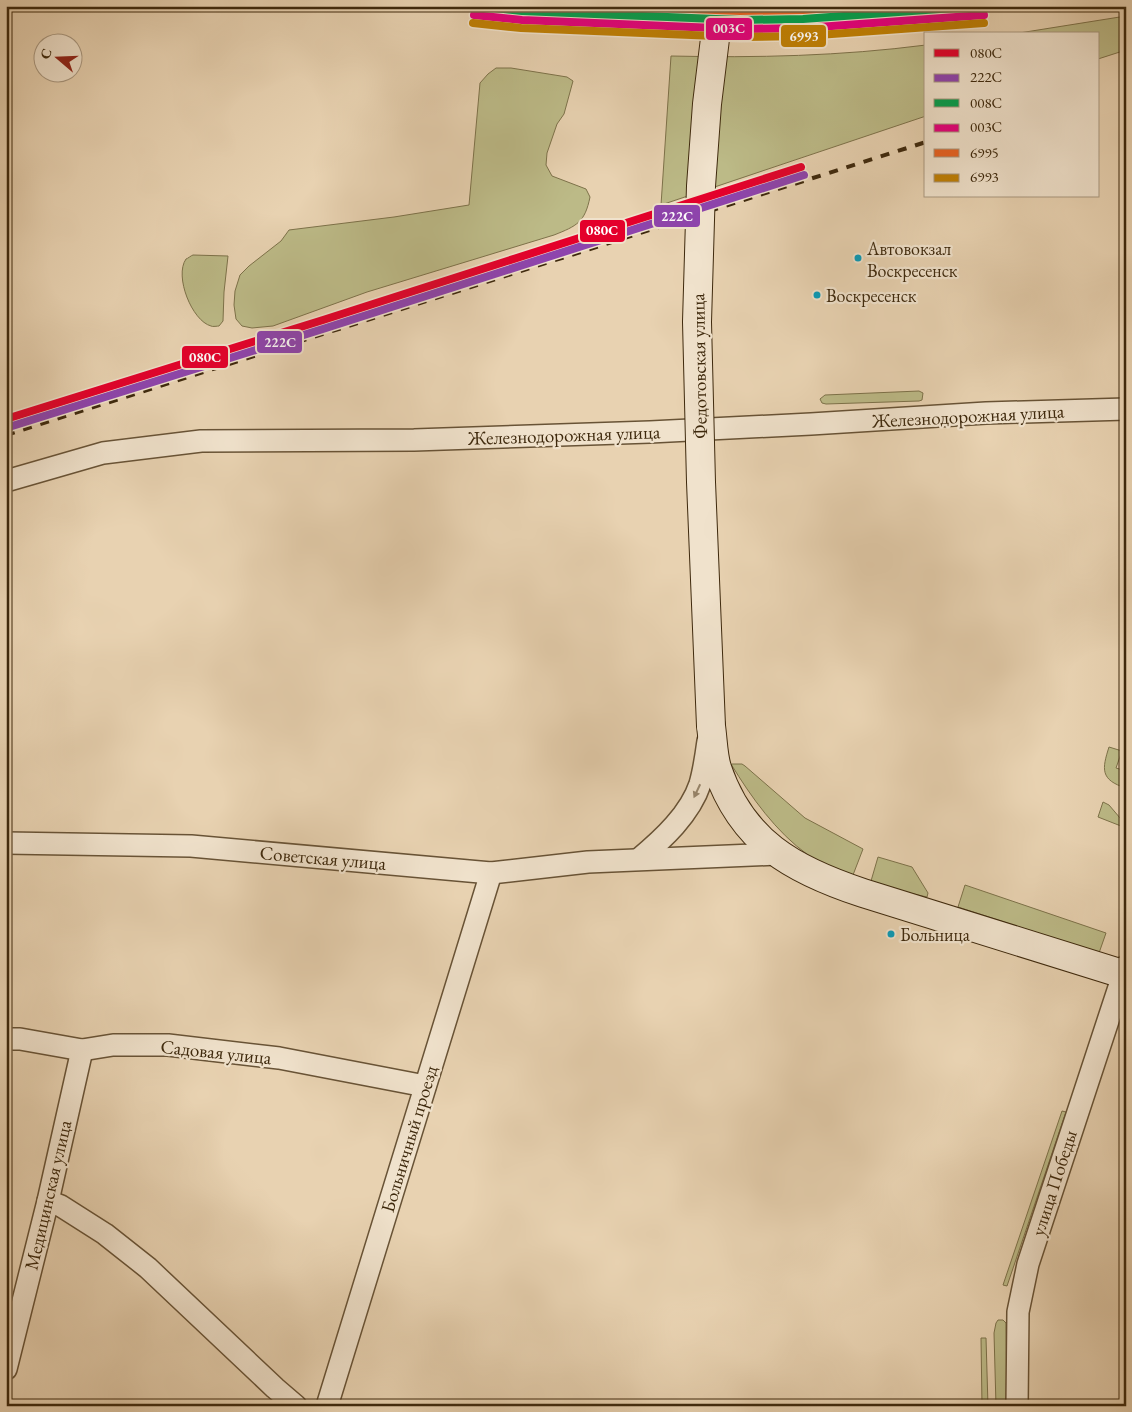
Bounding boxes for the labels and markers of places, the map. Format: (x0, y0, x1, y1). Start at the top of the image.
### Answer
place label: Автовокзал Воскресенск (866, 237, 958, 282)
marker: Автовокзал Воскресенск (853, 253, 863, 263)
place label: Воскресенск (826, 284, 917, 307)
marker: Воскресенск (812, 290, 822, 300)
place label: Больница (900, 923, 971, 946)
marker: Больница (886, 929, 896, 939)

